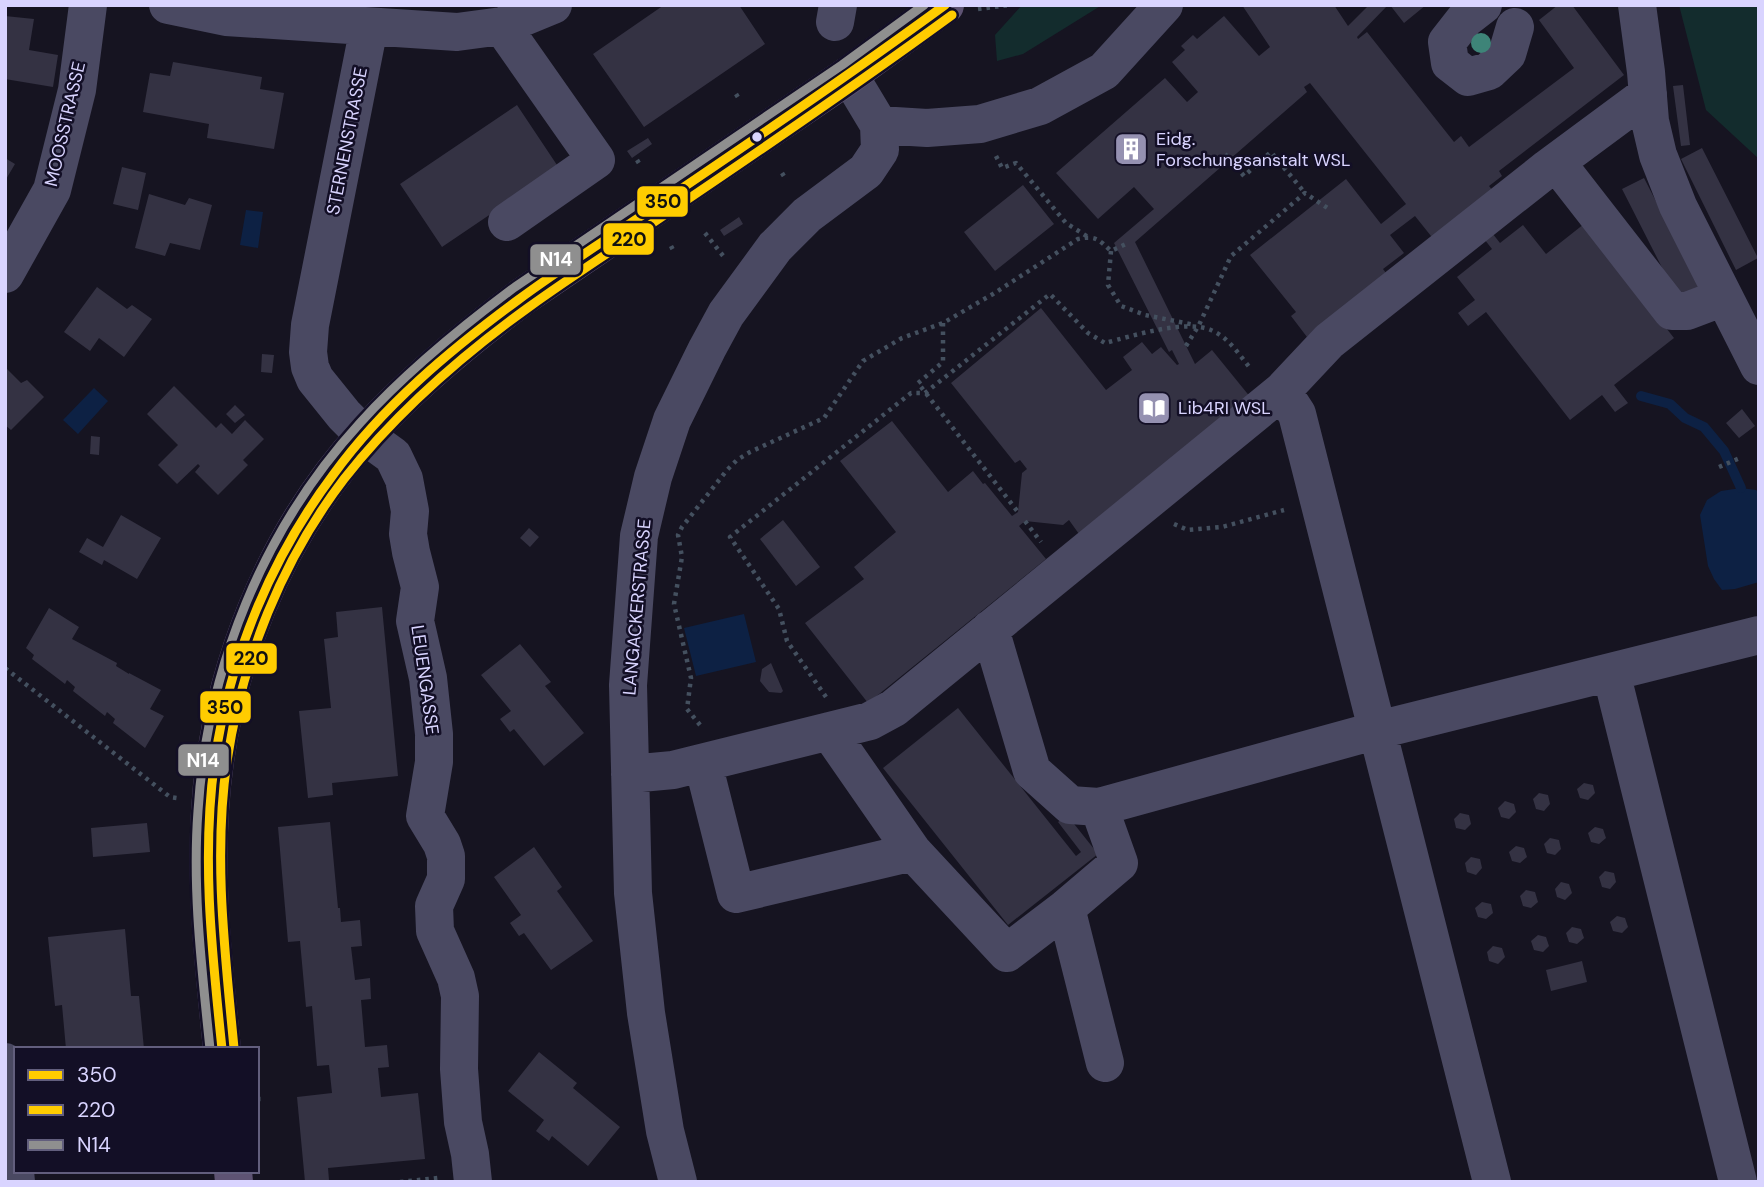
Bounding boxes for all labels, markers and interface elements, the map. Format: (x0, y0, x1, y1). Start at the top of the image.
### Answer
street label: MOOSSTRASSE (39, 59, 91, 189)
street label: STERNENSTRASSE (321, 65, 373, 217)
place label: Eidg. Forschungsanstalt WSL (1156, 127, 1351, 172)
unlabelled marker (750, 130, 764, 144)
building icon: Eidg. Forschungsanstalt WSL (1112, 130, 1150, 168)
line badge: 350 (636, 185, 689, 218)
text: 350 (645, 189, 681, 214)
line badge: 220 (602, 222, 655, 256)
text: 220 (611, 227, 647, 252)
line badge: N14 (529, 243, 582, 276)
text: N14 (539, 247, 573, 272)
library icon: Lib4RI WSL (1135, 389, 1173, 427)
place label: Lib4RI WSL (1178, 396, 1271, 420)
street label: LANGACKERSTRASSE (617, 518, 657, 696)
street label: LEUENGASSE (405, 624, 445, 736)
line badge: 220 (225, 642, 278, 675)
text: 220 (233, 646, 269, 671)
line badge: 350 (199, 690, 252, 724)
text: 350 (207, 695, 243, 720)
line badge: N14 (177, 743, 230, 777)
text: N14 (186, 748, 220, 773)
legend (14, 1047, 259, 1173)
text: 350 (77, 1061, 117, 1089)
text: 220 (77, 1096, 115, 1124)
text: N14 (77, 1131, 111, 1159)

